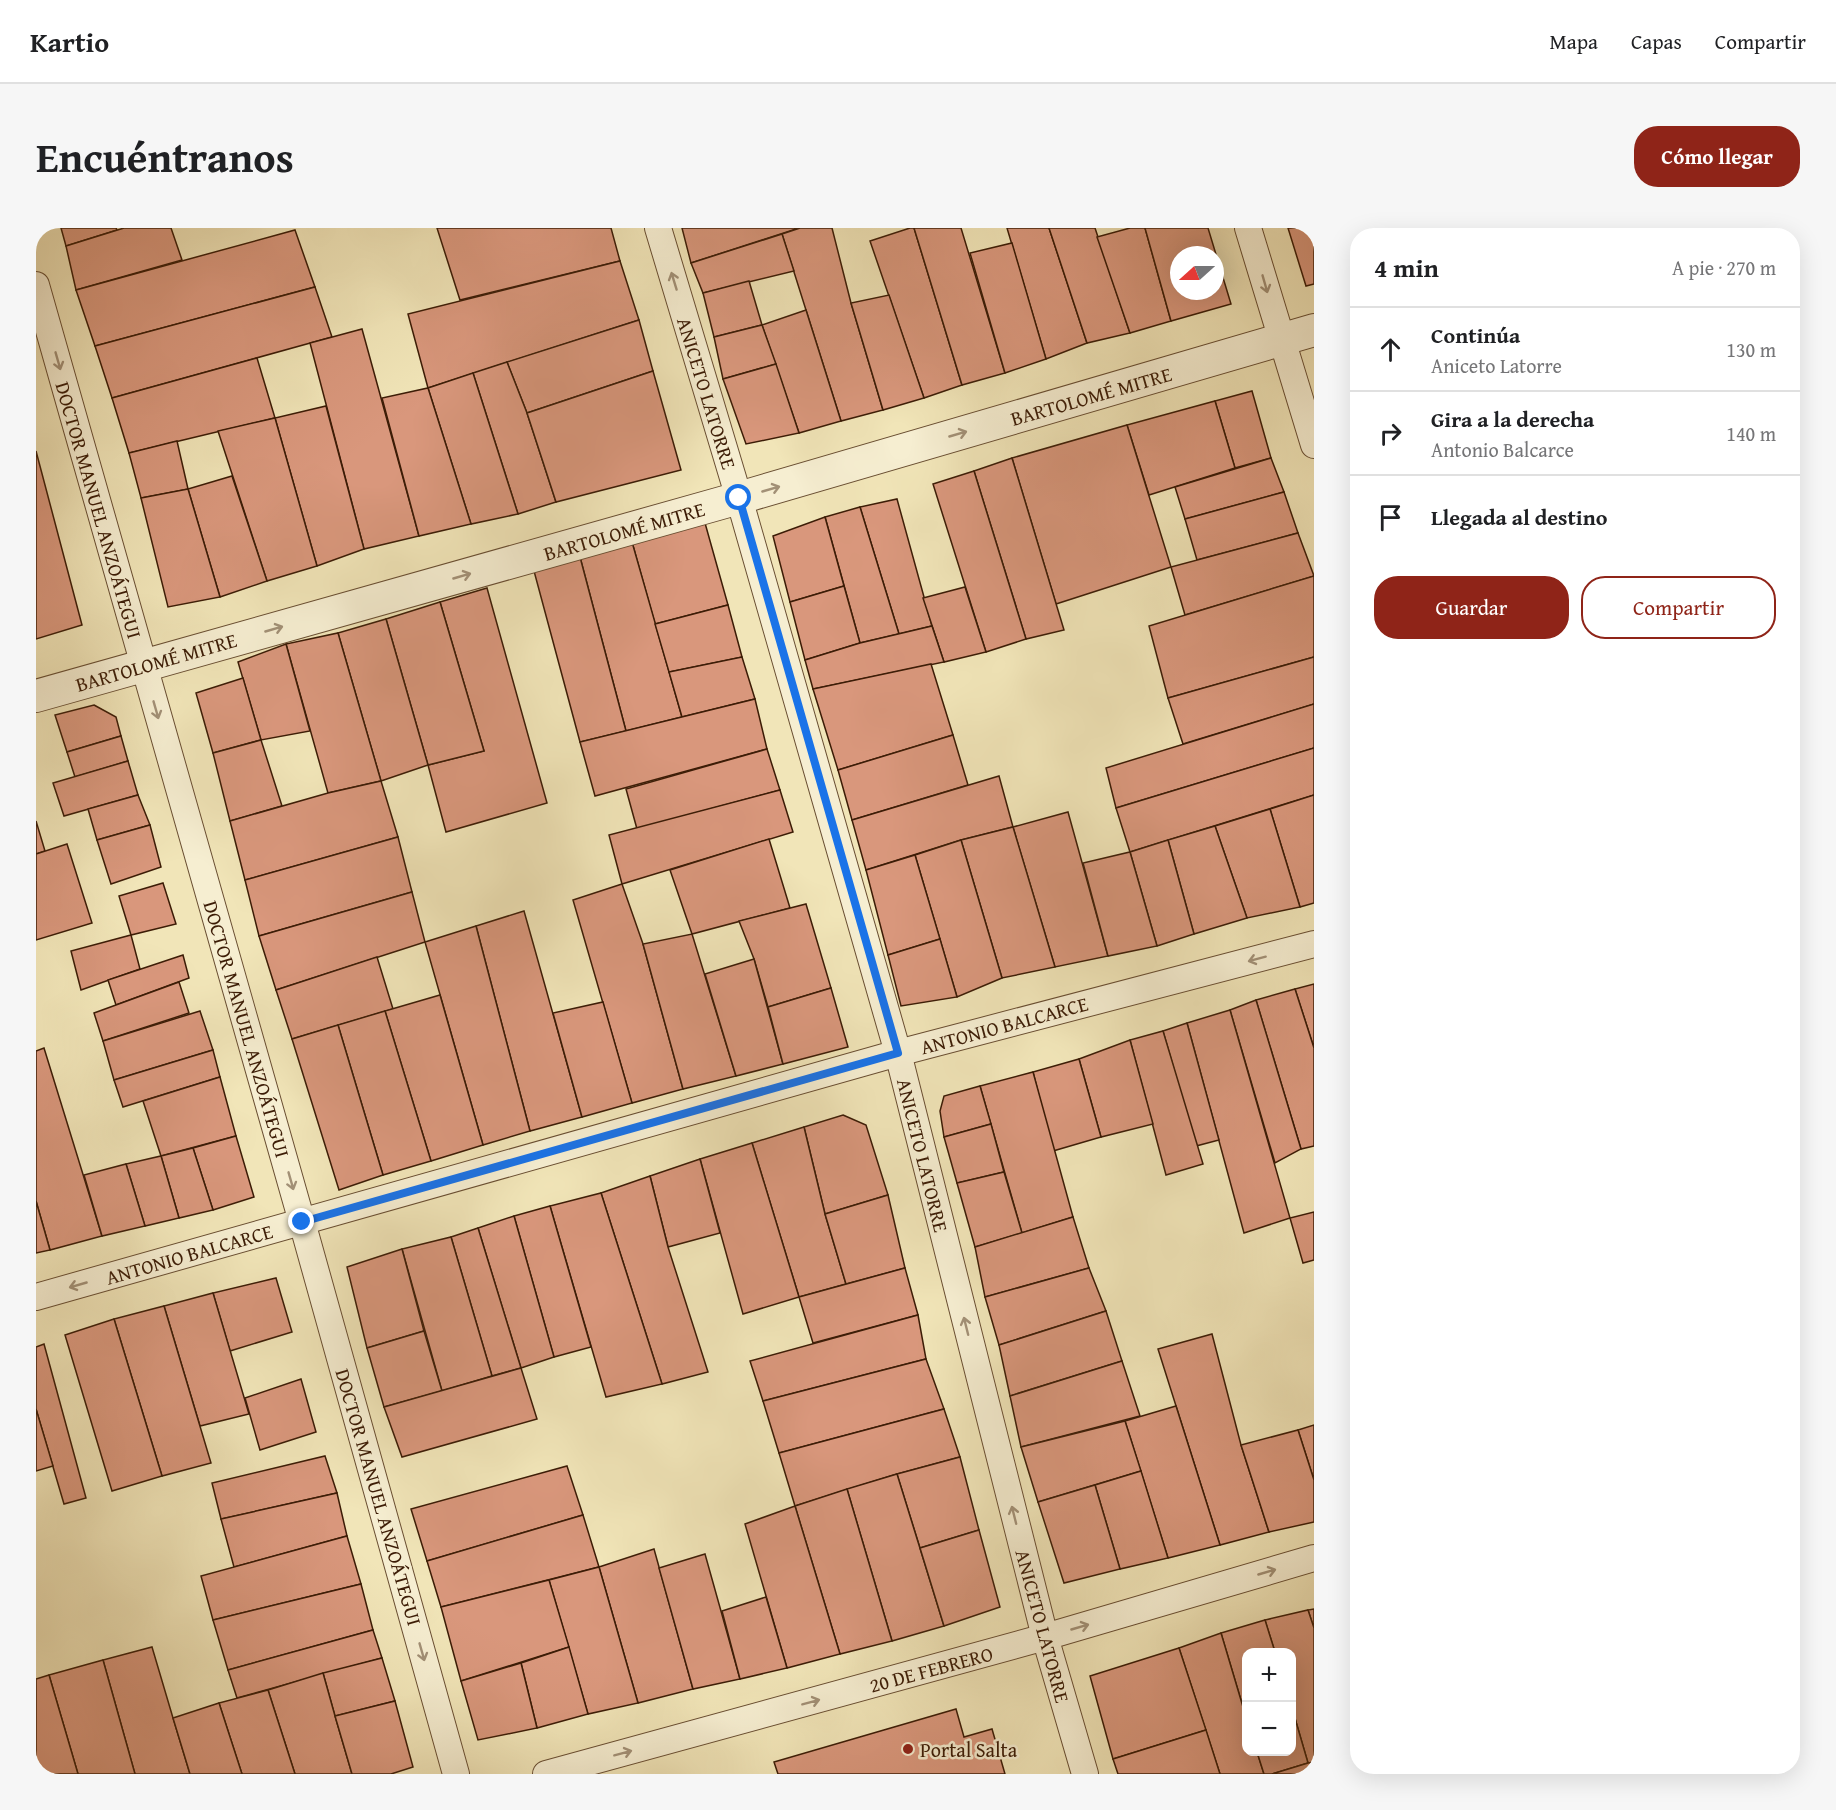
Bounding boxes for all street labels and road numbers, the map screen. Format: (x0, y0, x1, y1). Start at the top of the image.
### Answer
street label: ANICETO LATORRE (670, 313, 744, 473)
street label: BARTOLOMÉ MITRE (1007, 359, 1175, 433)
street label: DOCTOR MANUEL ANZOÁTEGUI (48, 378, 150, 642)
street label: BARTOLOMÉ MITRE (540, 494, 708, 568)
street label: BARTOLOMÉ MITRE (72, 625, 240, 699)
street label: DOCTOR MANUEL ANZOÁTEGUI (196, 897, 298, 1161)
street label: ANTONIO BALCARCE (917, 989, 1091, 1061)
street label: ANICETO LATORRE (890, 1075, 956, 1235)
street label: ANTONIO BALCARCE (102, 1216, 276, 1292)
street label: DOCTOR MANUEL ANZOÁTEGUI (328, 1365, 430, 1629)
street label: ANICETO LATORRE (1009, 1546, 1077, 1706)
street label: 20 DE FEBRERO (866, 1639, 996, 1699)

